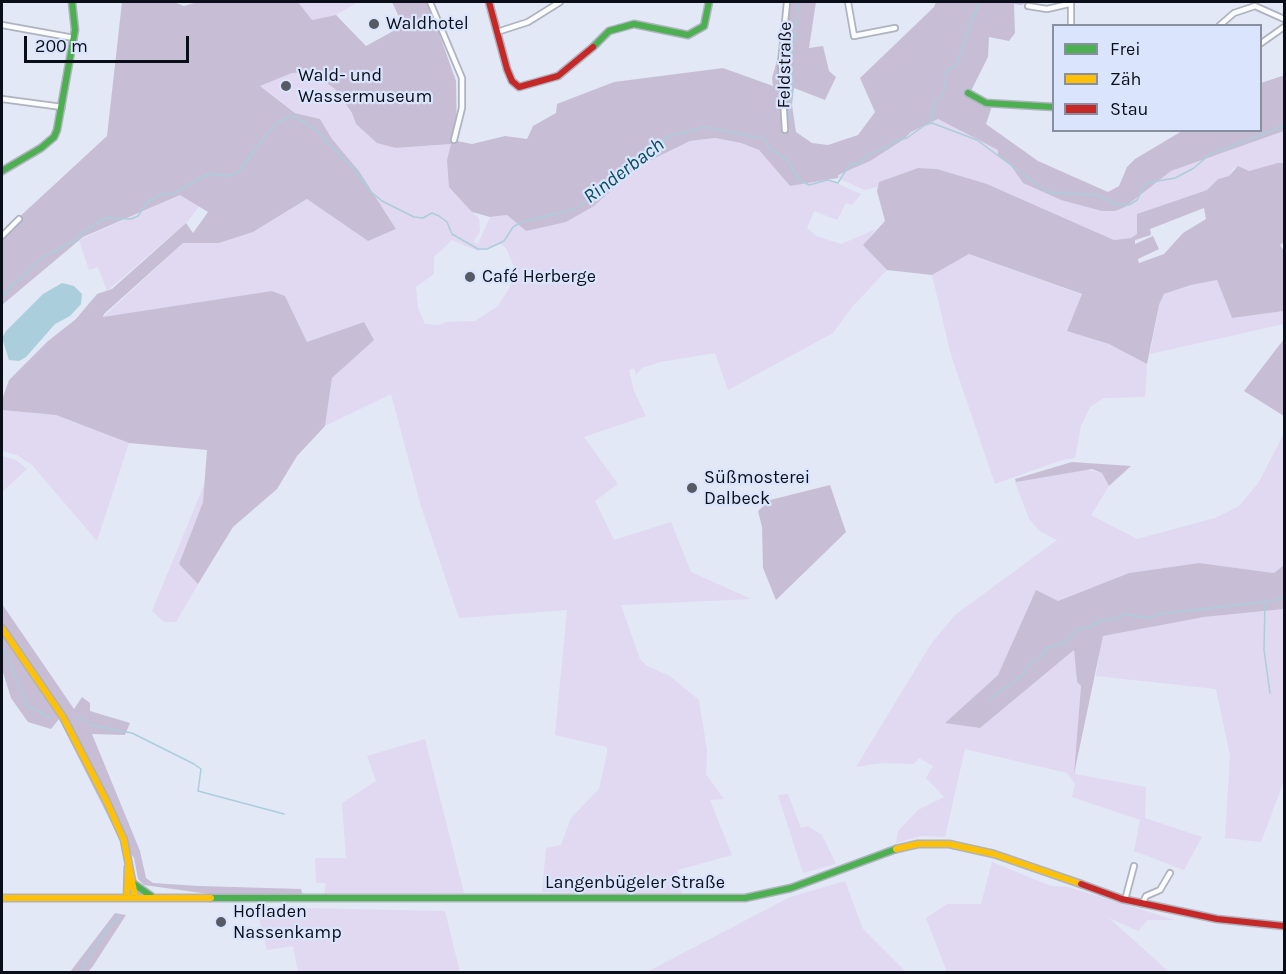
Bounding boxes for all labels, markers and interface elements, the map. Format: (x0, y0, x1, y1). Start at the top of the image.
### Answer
place label: Waldhotel (386, 13, 469, 35)
marker: Waldhotel (367, 17, 381, 31)
street label: Feldstraße (773, 21, 797, 109)
scale bar (27, 24, 192, 62)
legend (1052, 24, 1262, 132)
text: 200 m (35, 35, 88, 57)
text: Frei (1110, 38, 1141, 60)
place label: Wald- und Wassermuseum (298, 65, 432, 107)
text: Zäh (1110, 68, 1141, 90)
marker: Wald- und Wassermuseum (279, 79, 293, 93)
text: Stau (1110, 98, 1148, 120)
water label: Rinderbach (579, 133, 669, 209)
place label: Café Herberge (482, 266, 596, 288)
marker: Café Herberge (463, 270, 477, 284)
place label: Süßmosterei Dalbeck (704, 467, 810, 510)
marker: Süßmosterei Dalbeck (685, 481, 699, 495)
street label: Langenbügeler Straße (545, 872, 725, 894)
place label: Hofladen Nassenkamp (233, 901, 342, 944)
marker: Hofladen Nassenkamp (214, 915, 228, 929)

